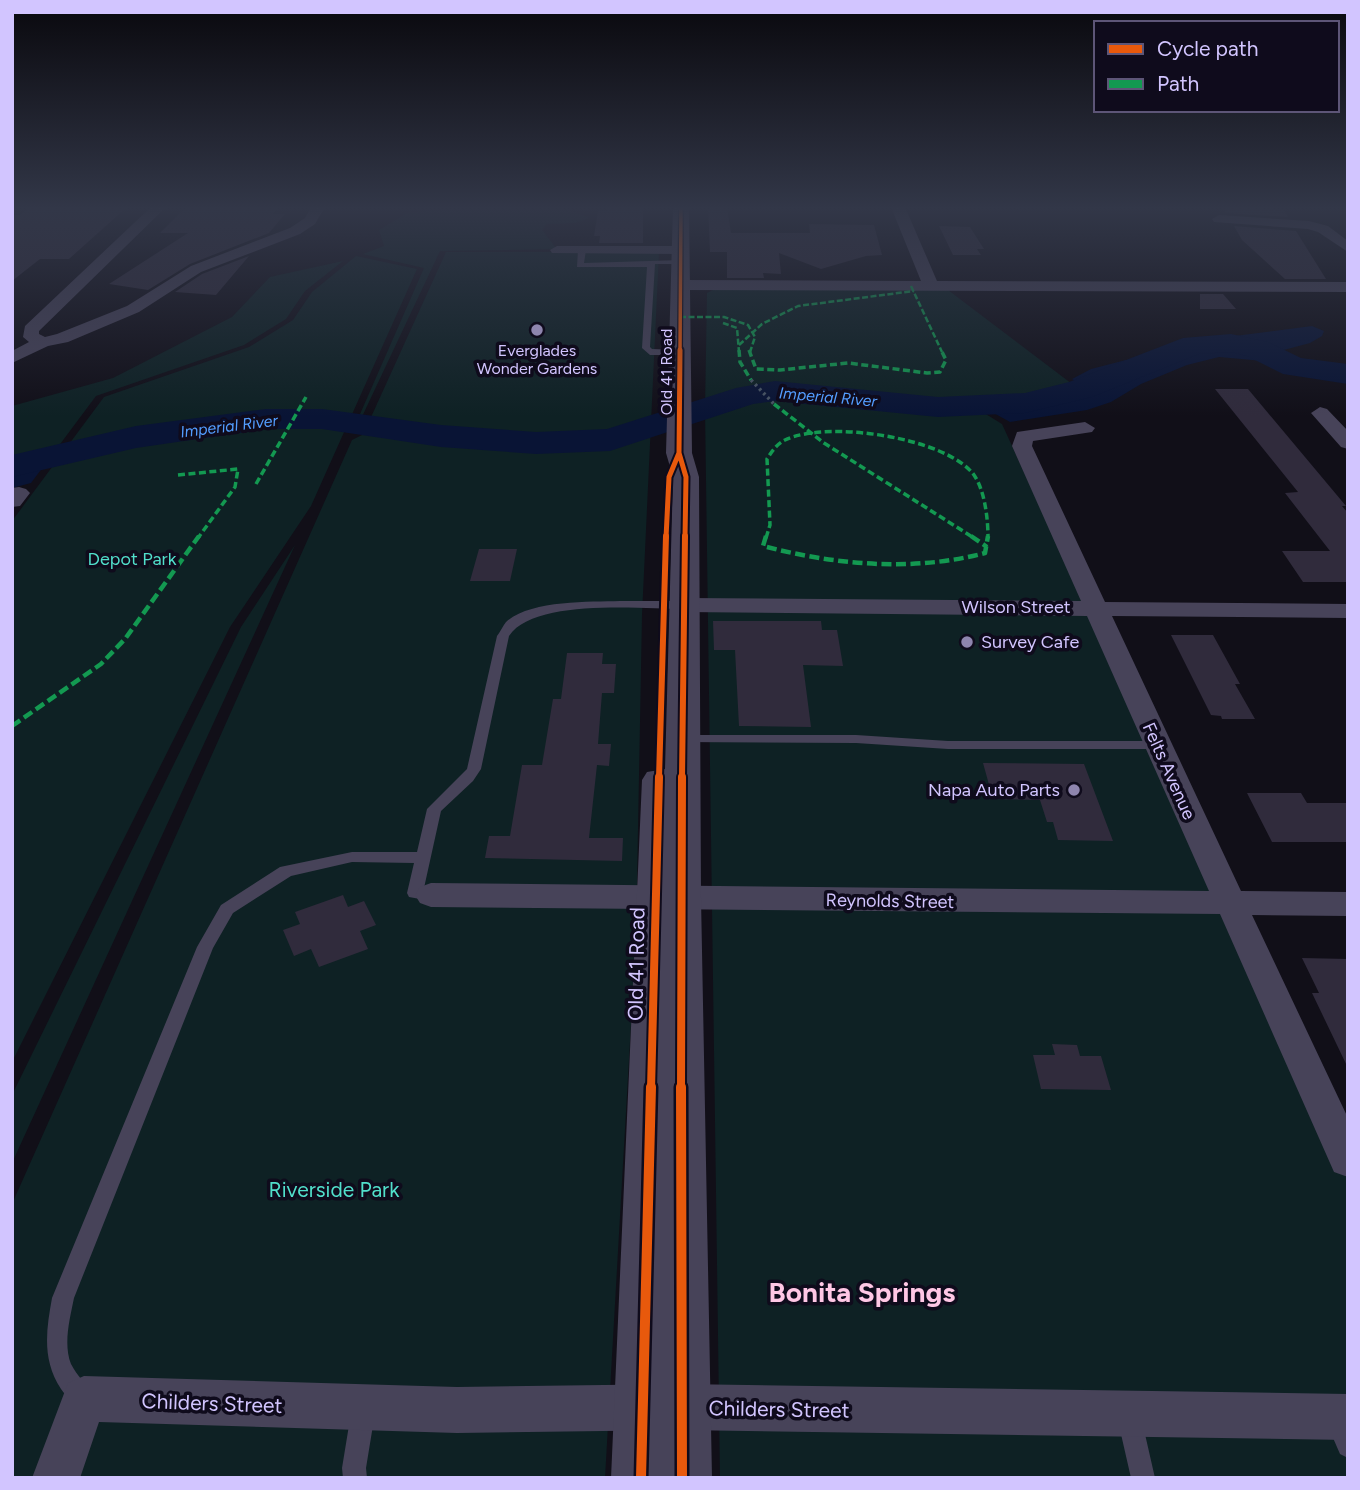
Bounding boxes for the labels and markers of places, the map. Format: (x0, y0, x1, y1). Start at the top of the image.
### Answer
marker: Everglades Wonder Gardens (529, 322, 545, 338)
place label: Everglades Wonder Gardens (477, 341, 597, 378)
place label: Survey Cafe (981, 631, 1080, 653)
marker: Survey Cafe (959, 634, 975, 650)
place label: Napa Auto Parts (928, 779, 1060, 801)
marker: Napa Auto Parts (1066, 782, 1082, 798)

